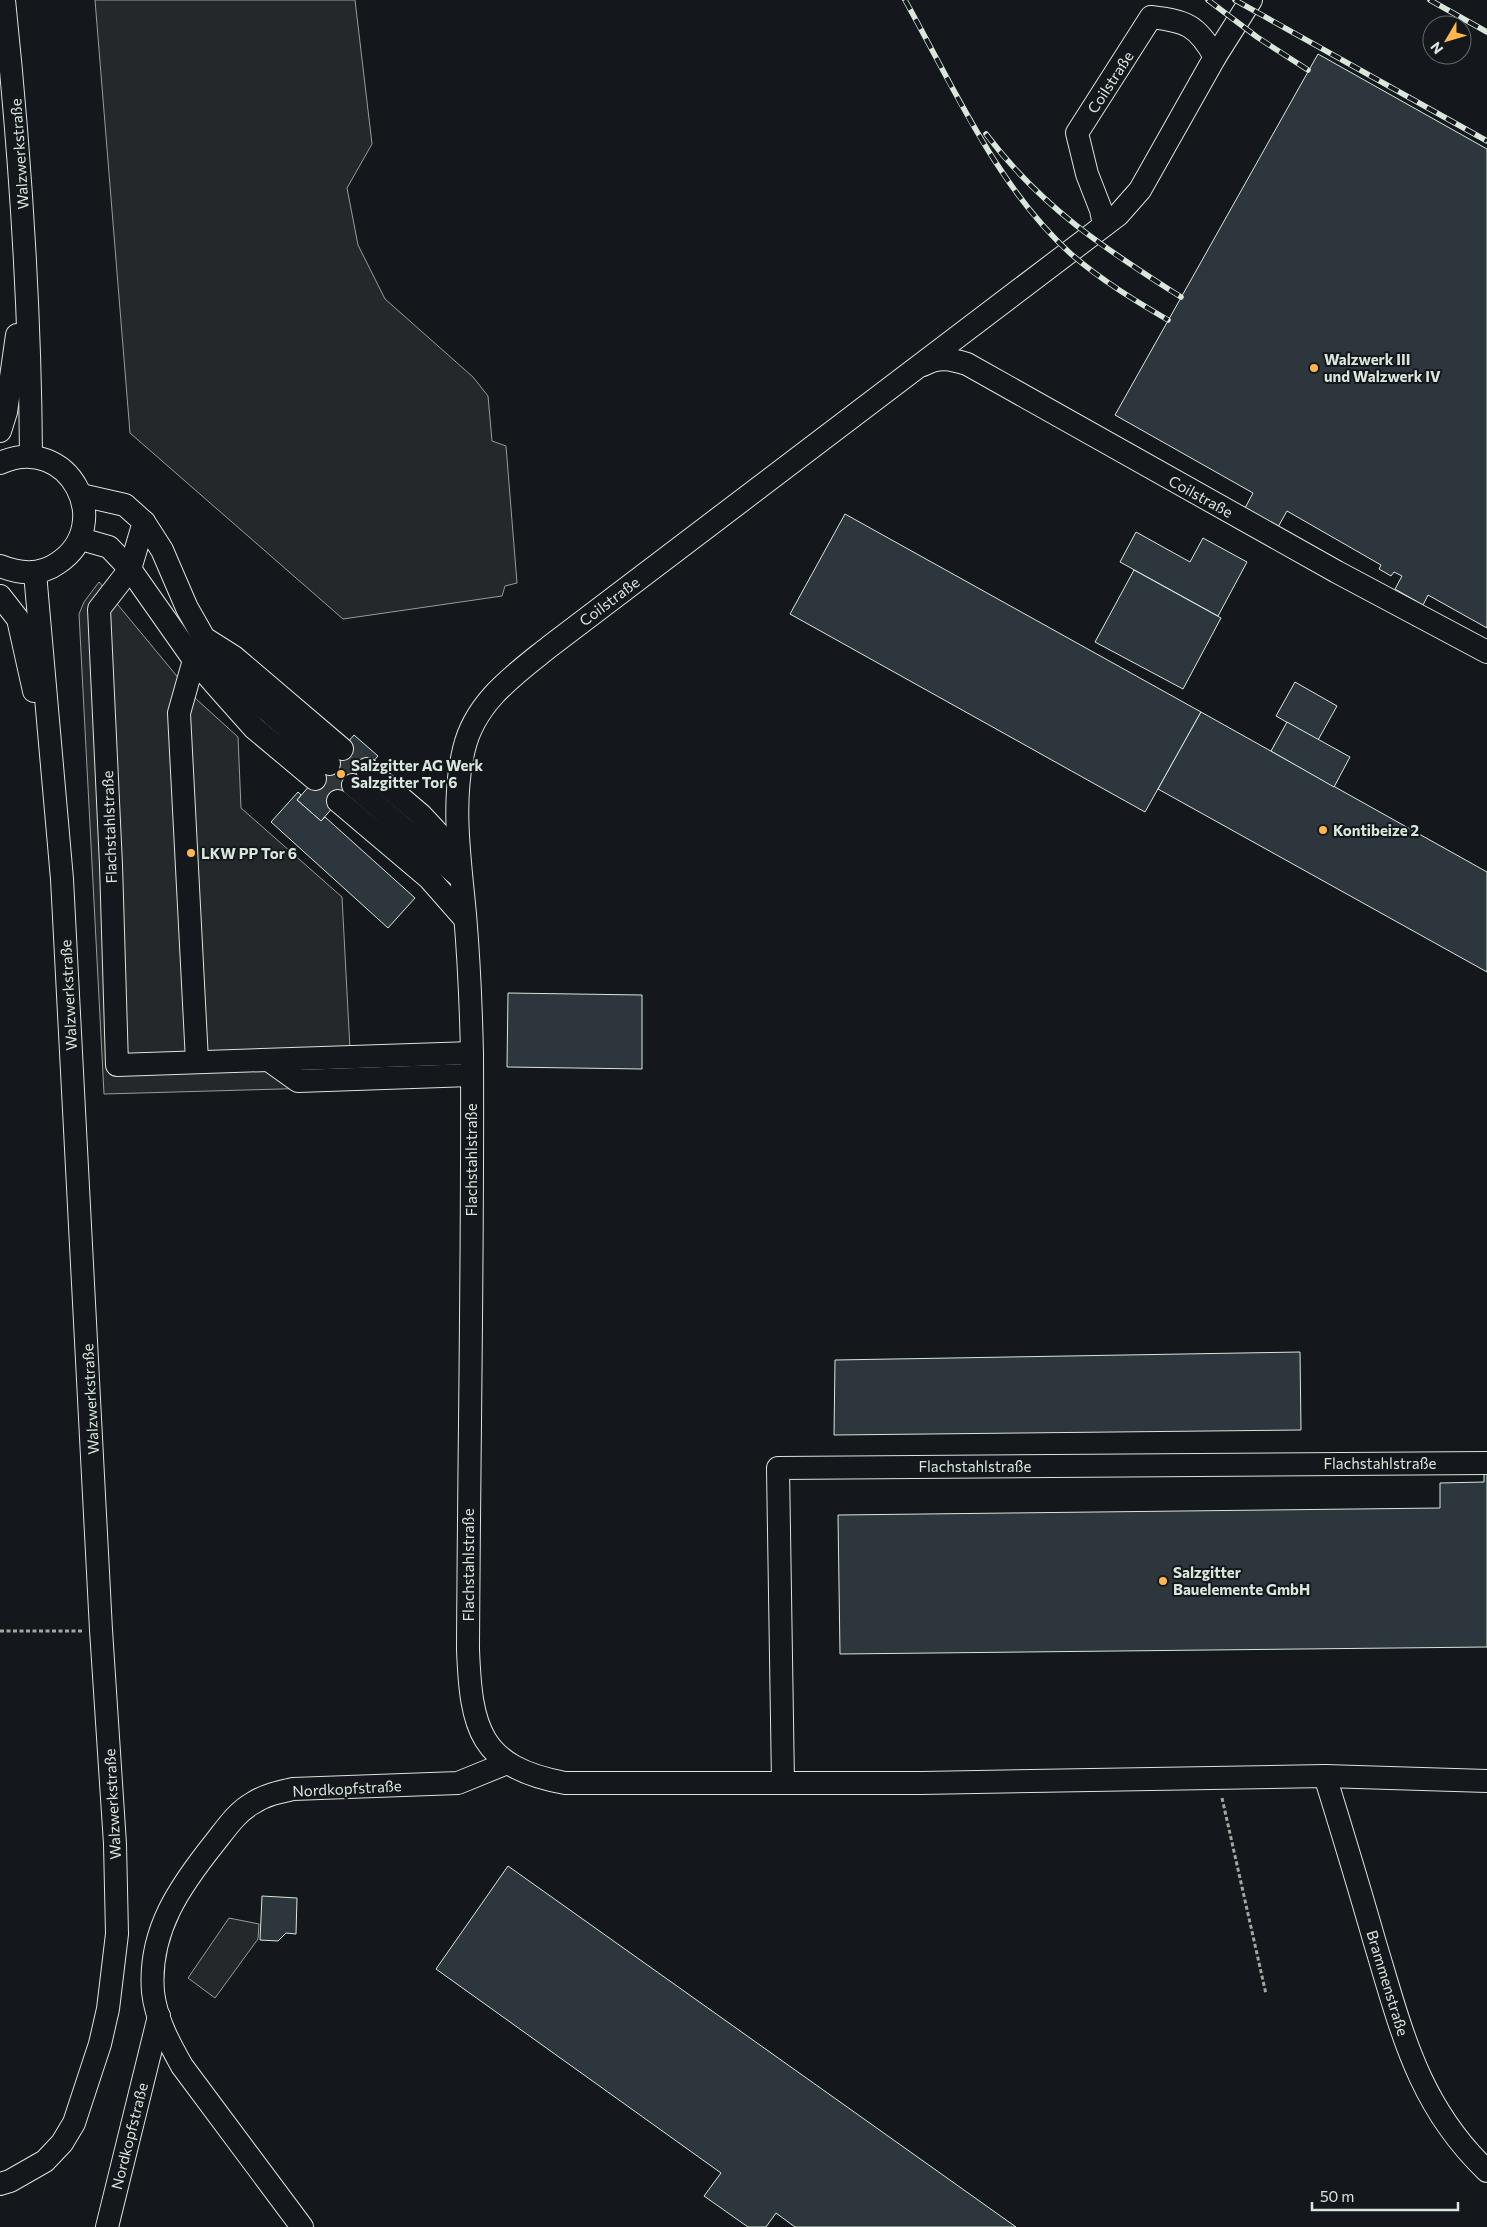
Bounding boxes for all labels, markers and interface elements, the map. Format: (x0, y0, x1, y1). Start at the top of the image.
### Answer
north arrow (1422, 15, 1472, 65)
text: N (1426, 39, 1446, 58)
street label: Coilstraße (1083, 47, 1137, 116)
street label: Walzwerkstraße (6, 98, 32, 210)
place label: Walzwerk III und Walzwerk IV (1324, 350, 1441, 385)
marker: Walzwerk III und Walzwerk IV (1308, 362, 1320, 374)
street label: Coilstraße (1166, 471, 1236, 521)
street label: Coilstraße (575, 573, 643, 629)
place label: Salzgitter AG Werk Salzgitter Tor 6 (351, 756, 484, 791)
marker: Salzgitter AG Werk Salzgitter Tor 6 (335, 768, 347, 780)
street label: Flachstahlstraße (98, 770, 120, 884)
place label: Kontibeize 2 (1333, 821, 1419, 839)
marker: Kontibeize 2 (1317, 824, 1329, 836)
place label: LKW PP Tor 6 (201, 844, 297, 862)
marker: LKW PP Tor 6 (185, 847, 197, 859)
street label: Walzwerkstraße (56, 939, 80, 1051)
street label: Flachstahlstraße (462, 1103, 480, 1217)
street label: Walzwerkstraße (78, 1343, 102, 1455)
street label: Flachstahlstraße (1323, 1454, 1437, 1472)
street label: Flachstahlstraße (918, 1457, 1032, 1475)
street label: Flachstahlstraße (459, 1508, 477, 1622)
place label: Salzgitter Bauelemente GmbH (1173, 1563, 1310, 1598)
marker: Salzgitter Bauelemente GmbH (1157, 1575, 1169, 1587)
street label: Walzwerkstraße (100, 1748, 124, 1860)
street label: Nordkopfstraße (292, 1776, 402, 1800)
street label: Brammenstraße (1363, 1928, 1413, 2038)
street label: Nordkopfstraße (107, 2081, 151, 2191)
scale bar (1312, 2180, 1458, 2212)
text: 50 m (1320, 2187, 1354, 2205)

